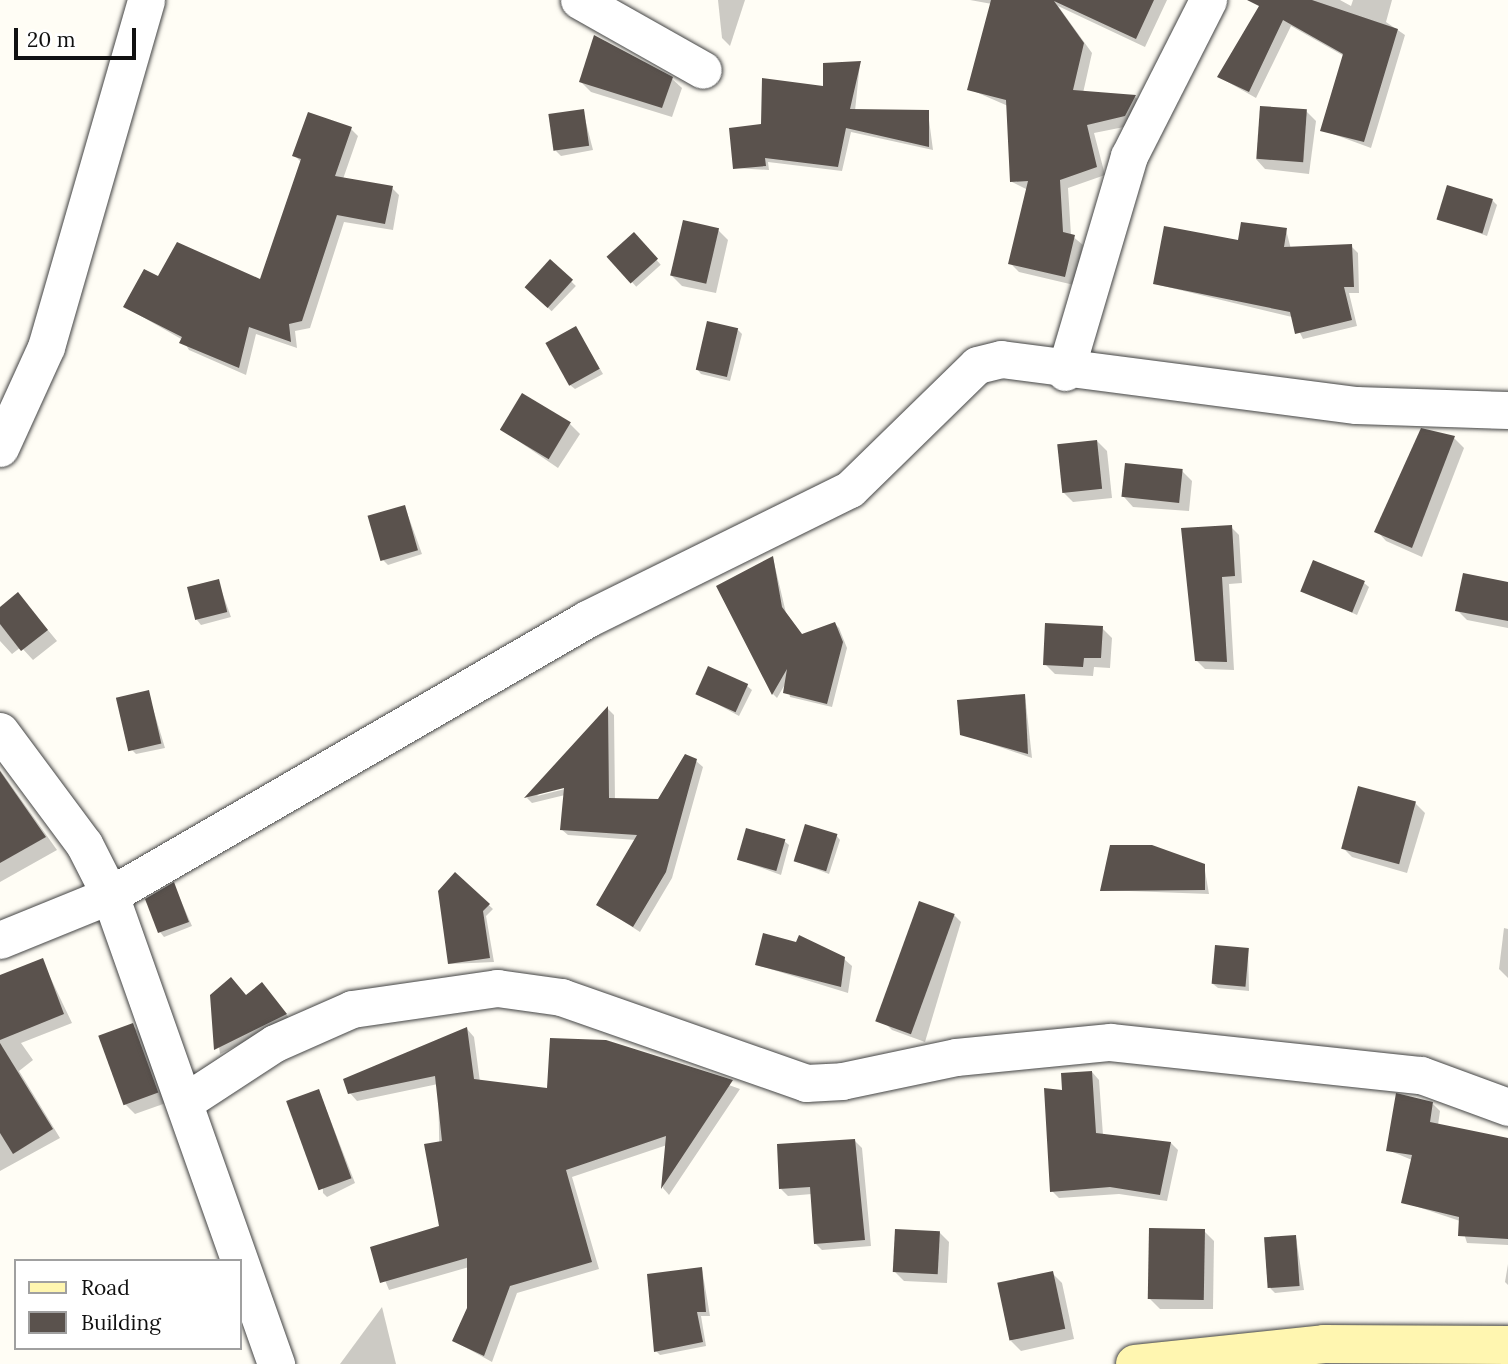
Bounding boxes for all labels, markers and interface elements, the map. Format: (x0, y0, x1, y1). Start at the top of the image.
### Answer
scale bar (18, 14, 140, 58)
text: 20 m (27, 26, 76, 53)
legend (14, 1259, 242, 1350)
text: Road (81, 1274, 130, 1301)
text: Building (81, 1309, 161, 1336)

